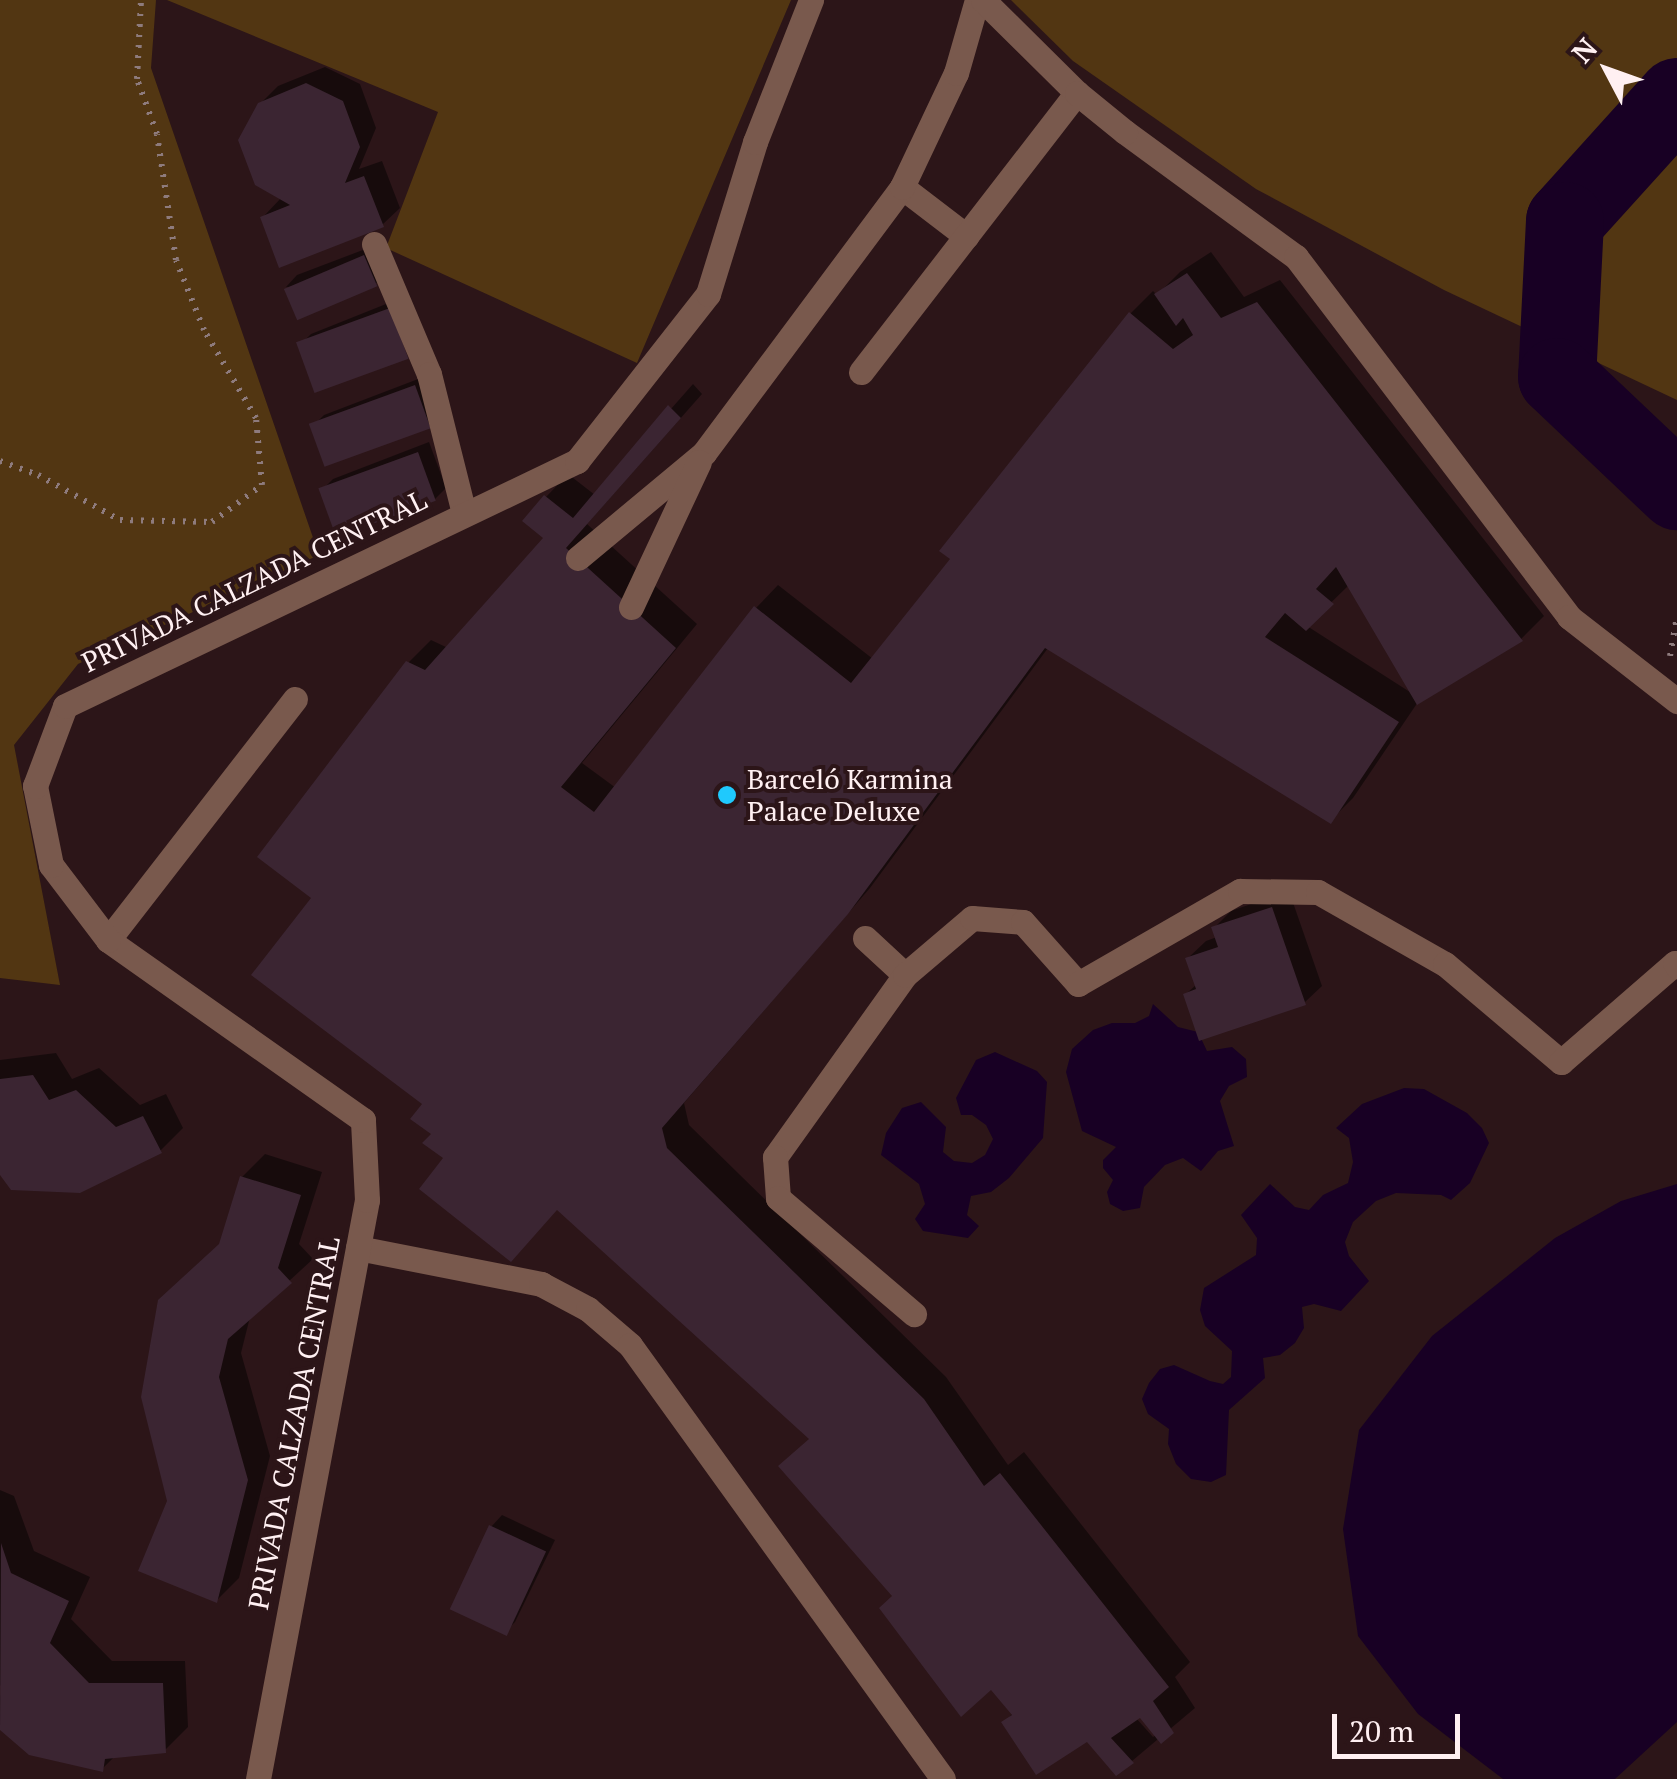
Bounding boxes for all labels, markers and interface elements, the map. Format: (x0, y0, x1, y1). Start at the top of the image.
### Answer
north arrow (1557, 20, 1657, 120)
text: N (1563, 30, 1605, 70)
street label: PRIVADA CALZADA CENTRAL (76, 483, 432, 679)
place label: Barceló Karmina Palace Deluxe (747, 762, 953, 828)
marker: Barceló Karmina Palace Deluxe (716, 784, 738, 806)
street label: PRIVADA CALZADA CENTRAL (241, 1233, 347, 1613)
scale bar (1337, 1694, 1464, 1756)
text: 20 m (1349, 1711, 1414, 1751)

